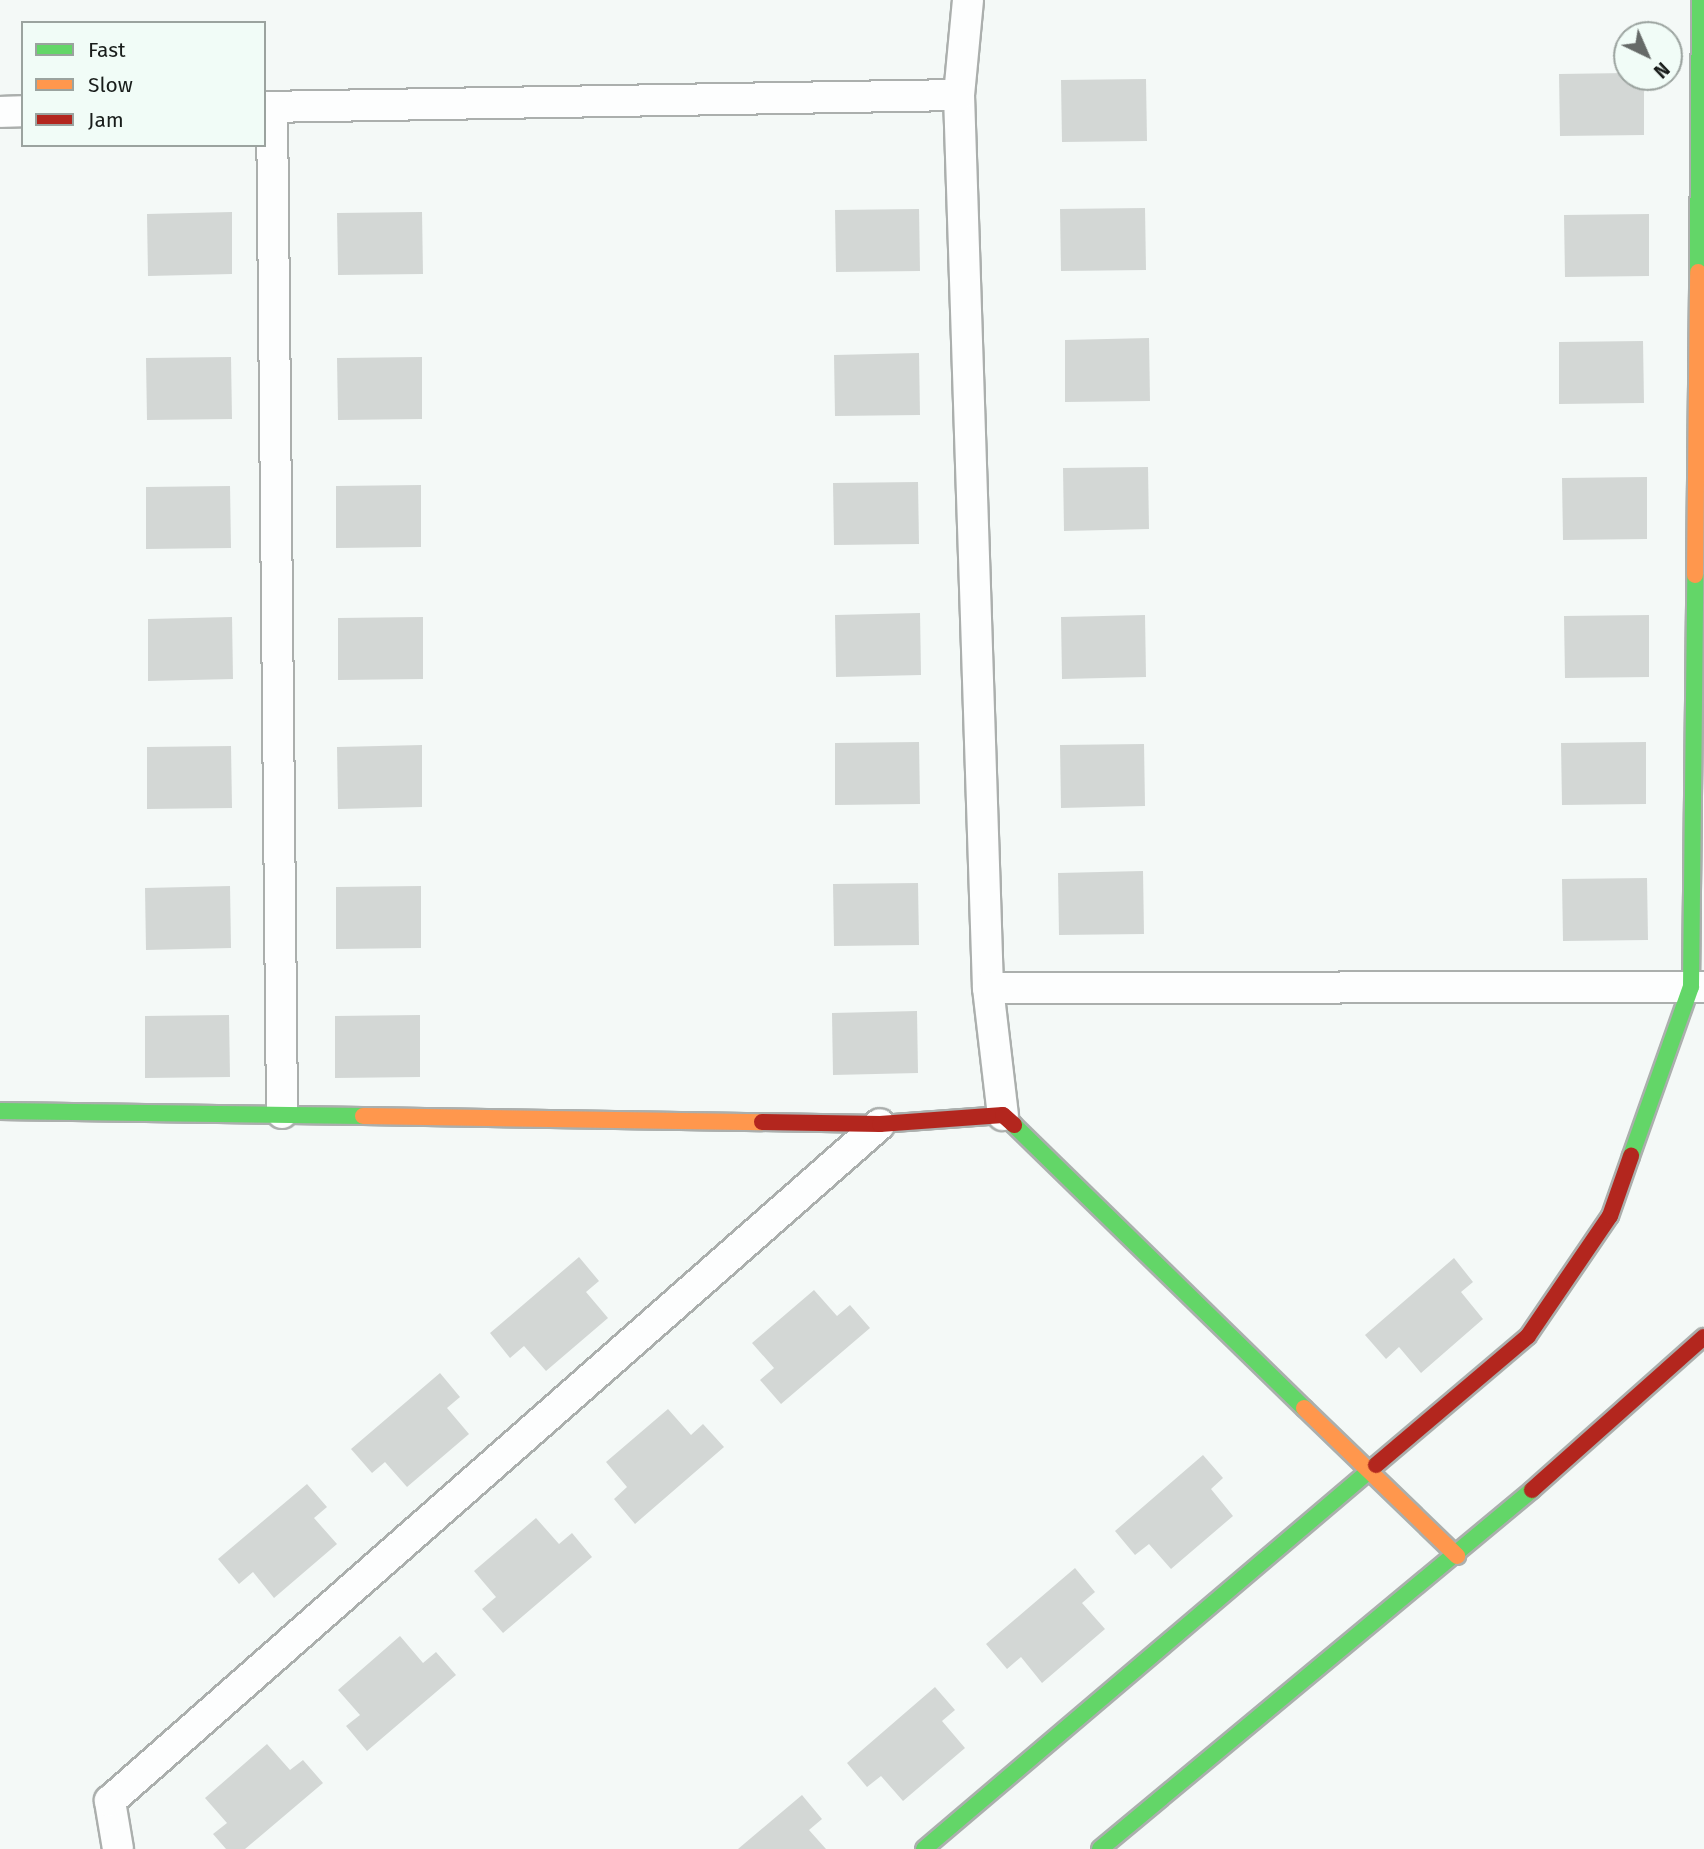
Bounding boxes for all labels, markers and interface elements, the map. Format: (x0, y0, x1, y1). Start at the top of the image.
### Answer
legend (21, 21, 266, 147)
north arrow (1613, 21, 1683, 91)
text: Fast (88, 37, 126, 63)
text: N (1649, 57, 1674, 83)
text: Slow (88, 72, 133, 98)
text: Jam (88, 107, 124, 133)

